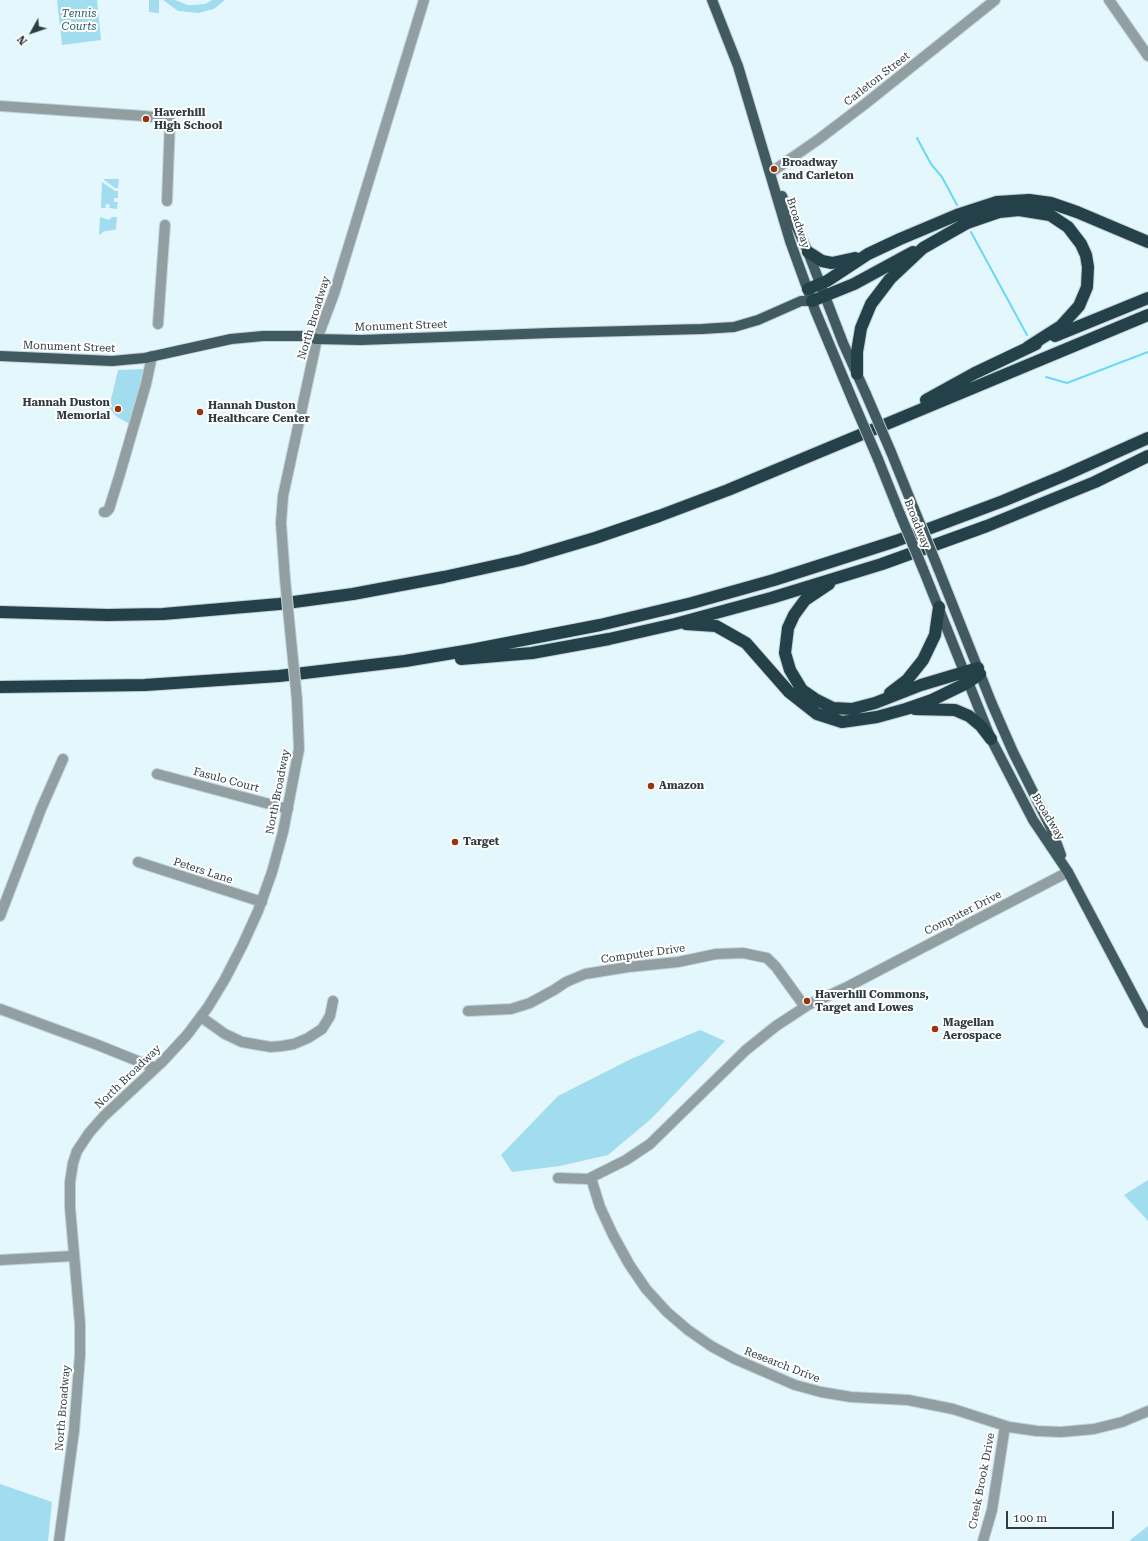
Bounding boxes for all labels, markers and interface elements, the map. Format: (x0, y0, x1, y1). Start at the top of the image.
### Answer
park label: Tennis Courts (62, 7, 96, 33)
north arrow (12, 12, 52, 52)
text: N (15, 33, 30, 47)
street label: Carleton Street (841, 49, 913, 109)
place label: Haverhill High School (154, 106, 222, 132)
marker: Haverhill High School (141, 114, 151, 124)
place label: Broadway and Carleton (782, 156, 854, 182)
marker: Broadway and Carleton (769, 164, 779, 174)
street label: Broadway (784, 196, 812, 250)
street label: North Broadway (295, 275, 333, 361)
street label: Monument Street (355, 318, 447, 334)
street label: Monument Street (23, 339, 115, 355)
place label: Hannah Duston Memorial (22, 396, 110, 422)
place label: Hannah Duston Healthcare Center (208, 399, 310, 425)
marker: Hannah Duston Memorial (113, 404, 123, 414)
marker: Hannah Duston Healthcare Center (195, 407, 205, 417)
street label: Broadway (901, 497, 933, 551)
street label: North Broadway (263, 748, 293, 836)
street label: Fasulo Court (192, 765, 260, 795)
place label: Amazon (659, 779, 704, 793)
marker: Amazon (646, 781, 656, 791)
street label: Broadway (1029, 791, 1067, 843)
place label: Target (463, 835, 499, 849)
marker: Target (450, 837, 460, 847)
street label: Peters Lane (172, 855, 234, 887)
street label: Computer Drive (922, 888, 1004, 938)
street label: Computer Drive (600, 942, 686, 966)
place label: Haverhill Commons, Target and Lowes (815, 988, 929, 1014)
marker: Haverhill Commons, Target and Lowes (802, 996, 812, 1006)
place label: Magellan Aerospace (943, 1016, 1001, 1042)
marker: Magellan Aerospace (930, 1024, 940, 1034)
street label: North Broadway (92, 1042, 164, 1112)
street label: Research Drive (742, 1345, 822, 1385)
street label: North Broadway (53, 1364, 73, 1452)
street label: Creek Brook Drive (966, 1432, 998, 1530)
scale bar (1008, 1503, 1116, 1529)
text: 100 m (1013, 1511, 1047, 1525)

